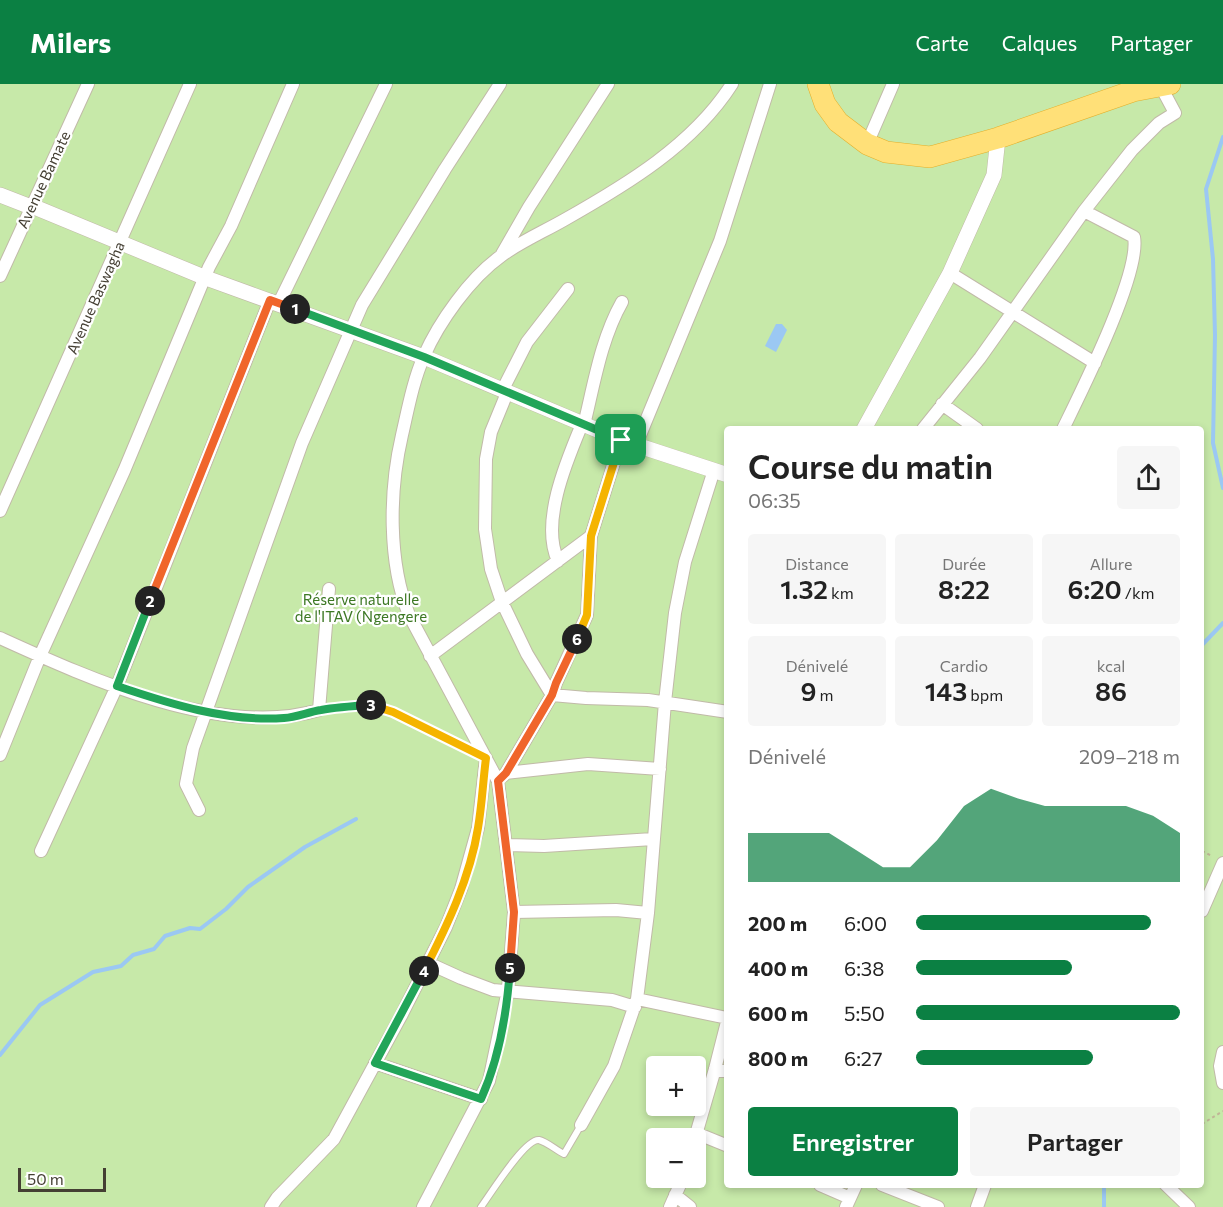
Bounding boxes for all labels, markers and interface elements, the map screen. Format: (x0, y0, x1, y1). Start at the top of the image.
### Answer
text: Milers (30, 25, 111, 59)
text: Carte (916, 30, 969, 55)
text: Calques (1002, 30, 1077, 55)
text: Partager (1110, 30, 1193, 55)
street label: Avenue Bamate (13, 128, 74, 231)
street label: Avenue Baswagha (62, 238, 128, 357)
pin: 1 (280, 294, 310, 324)
text: 1 (291, 299, 299, 318)
pin (595, 414, 646, 465)
icon: arrive (604, 423, 637, 456)
text: Course du matin (748, 445, 993, 486)
button: share (1117, 446, 1180, 509)
text: 06:35 (748, 488, 801, 512)
text: Distance (785, 554, 849, 573)
text: Durée (942, 554, 986, 573)
text: Allure (1090, 554, 1132, 573)
text: 1.32 (780, 573, 828, 604)
text: 8:22 (938, 573, 990, 604)
text: 6:20 (1067, 573, 1122, 604)
text: km (828, 583, 854, 602)
text: /km (1122, 583, 1155, 602)
pin: 2 (135, 586, 165, 616)
park label: Réserve naturelle de l'ITAV (Ngengere (295, 590, 427, 625)
text: 2 (145, 591, 155, 610)
pin: 6 (562, 624, 592, 654)
text: 6 (572, 629, 582, 648)
text: Dénivelé (786, 656, 848, 675)
text: Cardio (940, 656, 988, 675)
text: kcal (1097, 656, 1125, 675)
text: 9 (801, 675, 816, 706)
text: 143 (925, 675, 967, 706)
text: 86 (1095, 675, 1127, 706)
text: m (816, 685, 833, 704)
text: bpm (967, 685, 1003, 704)
pin: 3 (356, 690, 386, 720)
text: 3 (366, 695, 376, 714)
text: Dénivelé (748, 744, 826, 768)
text: 209–218 m (1079, 744, 1180, 768)
text: 200 m (748, 911, 807, 935)
text: 6:00 (844, 911, 887, 935)
pin: 5 (495, 953, 525, 983)
pin: 4 (409, 956, 439, 986)
text: 400 m (748, 956, 808, 980)
text: 6:38 (844, 956, 884, 980)
text: 5 (505, 958, 515, 977)
text: 4 (419, 961, 429, 980)
text: 600 m (748, 1001, 808, 1025)
text: 5:50 (844, 1001, 885, 1025)
text: 800 m (748, 1046, 808, 1070)
text: 6:27 (844, 1046, 882, 1070)
map controls (646, 1056, 706, 1188)
button: + (646, 1056, 706, 1116)
button: Enregistrer (748, 1107, 958, 1176)
button: Partager (970, 1107, 1180, 1176)
button: − (646, 1128, 706, 1188)
scale bar (18, 1165, 106, 1192)
text: 50 m (27, 1169, 64, 1188)

